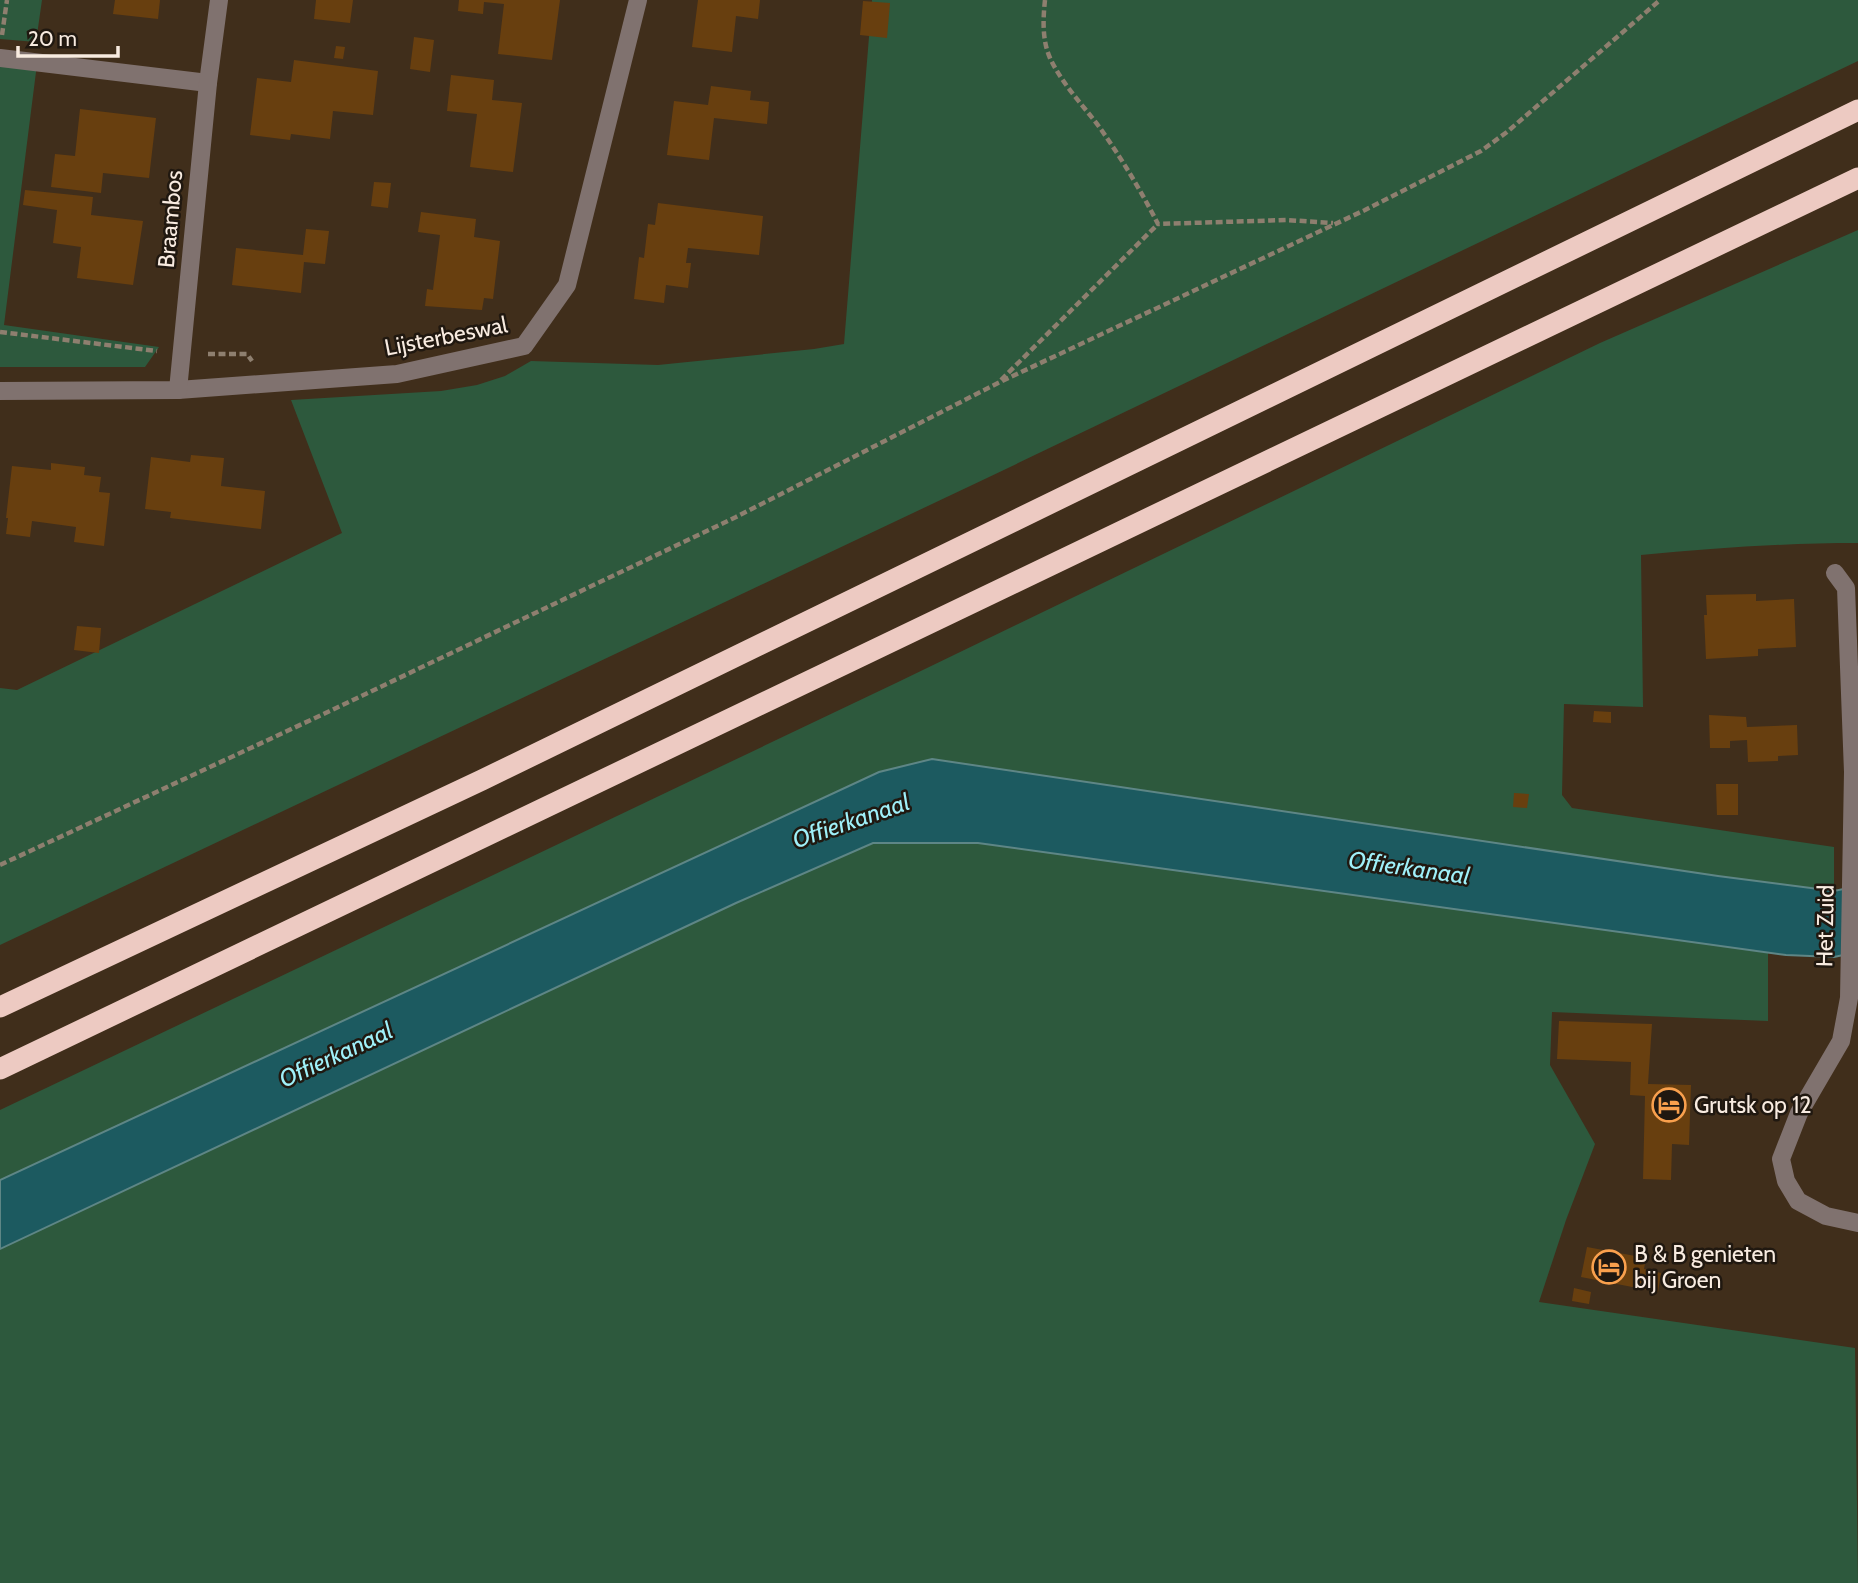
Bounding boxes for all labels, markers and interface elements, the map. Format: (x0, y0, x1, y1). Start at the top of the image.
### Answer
scale bar (18, 14, 117, 58)
text: 20 m (28, 26, 77, 51)
street label: Braambos (152, 169, 188, 269)
street label: Lijsterbeswal (382, 310, 510, 362)
water label: Offierkanaal (788, 787, 914, 854)
water label: Offierkanaal (1347, 845, 1472, 890)
street label: Het Zuid (1810, 885, 1840, 967)
water label: Offierkanaal (274, 1015, 398, 1093)
hotel icon: Grutsk op 12 (1650, 1086, 1688, 1124)
place label: Grutsk op 12 (1694, 1091, 1812, 1119)
place label: B & B genieten bij Groen (1634, 1240, 1776, 1294)
hotel icon: B & B genieten bij Groen (1590, 1248, 1628, 1286)

